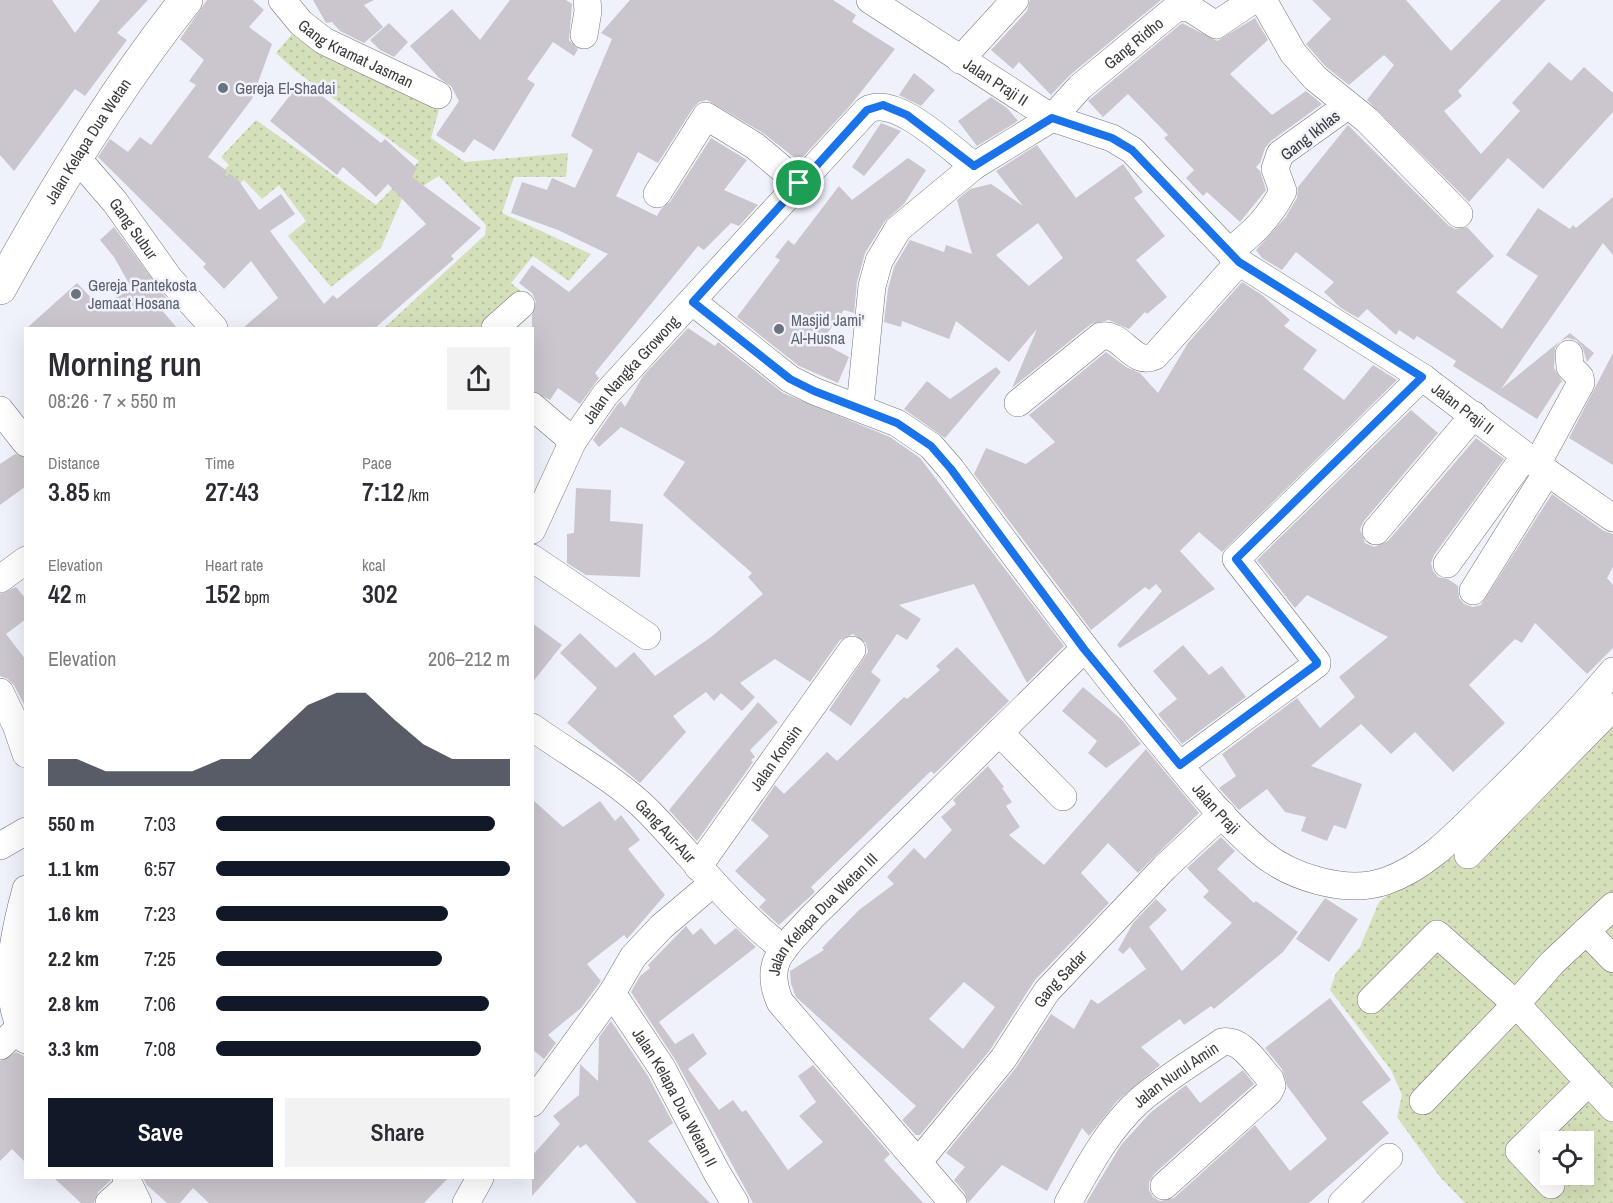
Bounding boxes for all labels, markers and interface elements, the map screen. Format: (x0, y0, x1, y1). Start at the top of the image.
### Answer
street label: Gang Ridho (1099, 12, 1168, 74)
street label: Gang Kramat Jasman (294, 14, 417, 93)
street label: Jalan Praji II (959, 53, 1032, 111)
street label: Jalan Kelapa Dua Wetan (39, 74, 136, 208)
place label: Gereja El-Shadai (235, 77, 336, 99)
marker: Gereja El-Shadai (216, 81, 230, 95)
street label: Gang Ikhlas (1276, 105, 1344, 165)
pin (773, 157, 824, 208)
icon: arrive (782, 166, 815, 199)
street label: Gang Subur (104, 193, 164, 264)
place label: Gereja Pantekosta Jemaat Hosana (88, 274, 197, 314)
marker: Gereja Pantekosta Jemaat Hosana (69, 287, 83, 301)
place label: Masjid Jami' Al-Husna (790, 309, 864, 349)
street label: Jalan Nangka Growong (577, 310, 684, 428)
marker: Masjid Jami' Al-Husna (772, 322, 786, 336)
text: Morning run (48, 342, 202, 386)
button: share (447, 347, 510, 410)
street label: Jalan Praji II (1427, 377, 1499, 439)
text: 08:26 · 7 × 550 m (48, 387, 176, 414)
text: Distance (48, 452, 100, 474)
text: Time (205, 452, 235, 474)
text: Pace (362, 452, 392, 474)
text: 3.85 (48, 474, 90, 509)
text: 27:43 (205, 474, 259, 509)
text: 7:12 (362, 474, 404, 509)
text: km (90, 484, 111, 506)
text: /km (404, 484, 429, 506)
text: Elevation (48, 554, 103, 576)
text: Heart rate (205, 554, 263, 576)
text: kcal (362, 554, 385, 576)
text: 42 (48, 576, 72, 611)
text: 152 (205, 576, 241, 611)
text: 302 (362, 576, 398, 611)
text: m (72, 586, 86, 608)
text: bpm (241, 586, 270, 608)
text: Elevation (48, 645, 116, 672)
text: 206–212 m (428, 645, 510, 672)
street label: Jalan Konsin (745, 720, 806, 795)
street label: Jalan Praji (1187, 778, 1245, 839)
street label: Gang Aur-Aur (631, 794, 702, 868)
text: 550 m (48, 810, 95, 837)
text: 7:03 (144, 810, 176, 837)
street label: Jalan Kelapa Dua Wetan III (763, 848, 882, 977)
text: 1.1 km (48, 855, 99, 882)
text: 6:57 (144, 855, 176, 882)
text: 1.6 km (48, 900, 99, 927)
text: 7:23 (144, 900, 176, 927)
street label: Gang Sadar (1028, 944, 1092, 1012)
text: 2.2 km (48, 945, 99, 972)
text: 7:25 (144, 945, 176, 972)
text: 2.8 km (48, 990, 99, 1017)
text: 7:06 (144, 990, 176, 1017)
street label: Jalan Kelapa Dua Wetan II (627, 1024, 723, 1170)
text: 3.3 km (48, 1035, 99, 1062)
text: 7:08 (144, 1035, 176, 1062)
street label: Jalan Nurul Amin (1128, 1037, 1223, 1112)
button: Save (48, 1098, 273, 1167)
button: Share (285, 1098, 510, 1167)
map controls (1540, 1131, 1594, 1185)
button: locate (1540, 1131, 1594, 1185)

